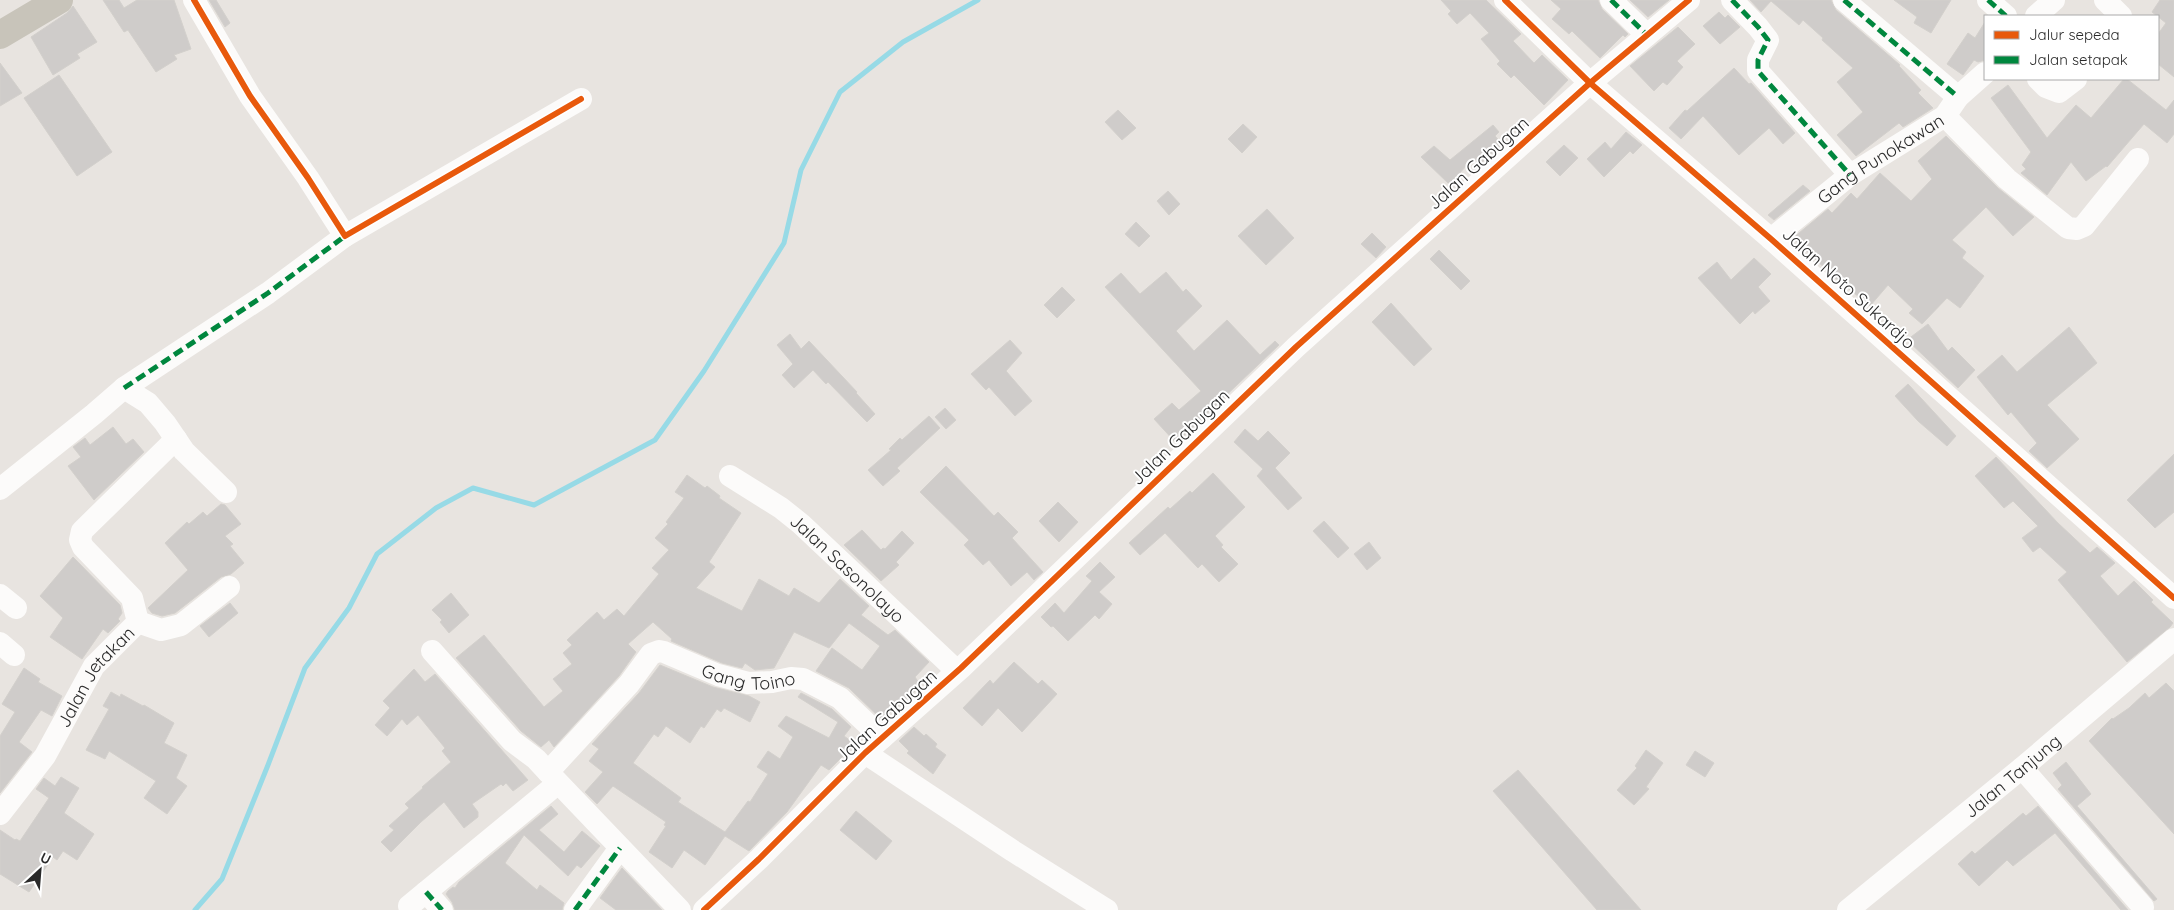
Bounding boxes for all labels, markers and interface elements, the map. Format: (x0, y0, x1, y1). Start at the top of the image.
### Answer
legend (1984, 15, 2159, 80)
text: Jalur sepeda (2029, 25, 2120, 44)
text: Jalan setapak (2029, 50, 2128, 69)
street label: Gang Punokawan (1812, 108, 1948, 209)
street label: Jalan Gabugan (1422, 111, 1534, 215)
street label: Jalan Noto Sukardjo (1778, 222, 1920, 354)
street label: Jalan Gabugan (1126, 384, 1234, 490)
street label: Jalan Sasonolayo (786, 508, 910, 628)
street label: Jalan Jetakan (51, 621, 139, 731)
street label: Gang Toino (698, 658, 797, 695)
street label: Jalan Gabugan (830, 664, 942, 768)
street label: Jalan Tanjung (1959, 729, 2065, 822)
north arrow (15, 845, 65, 895)
text: U (37, 848, 54, 869)

